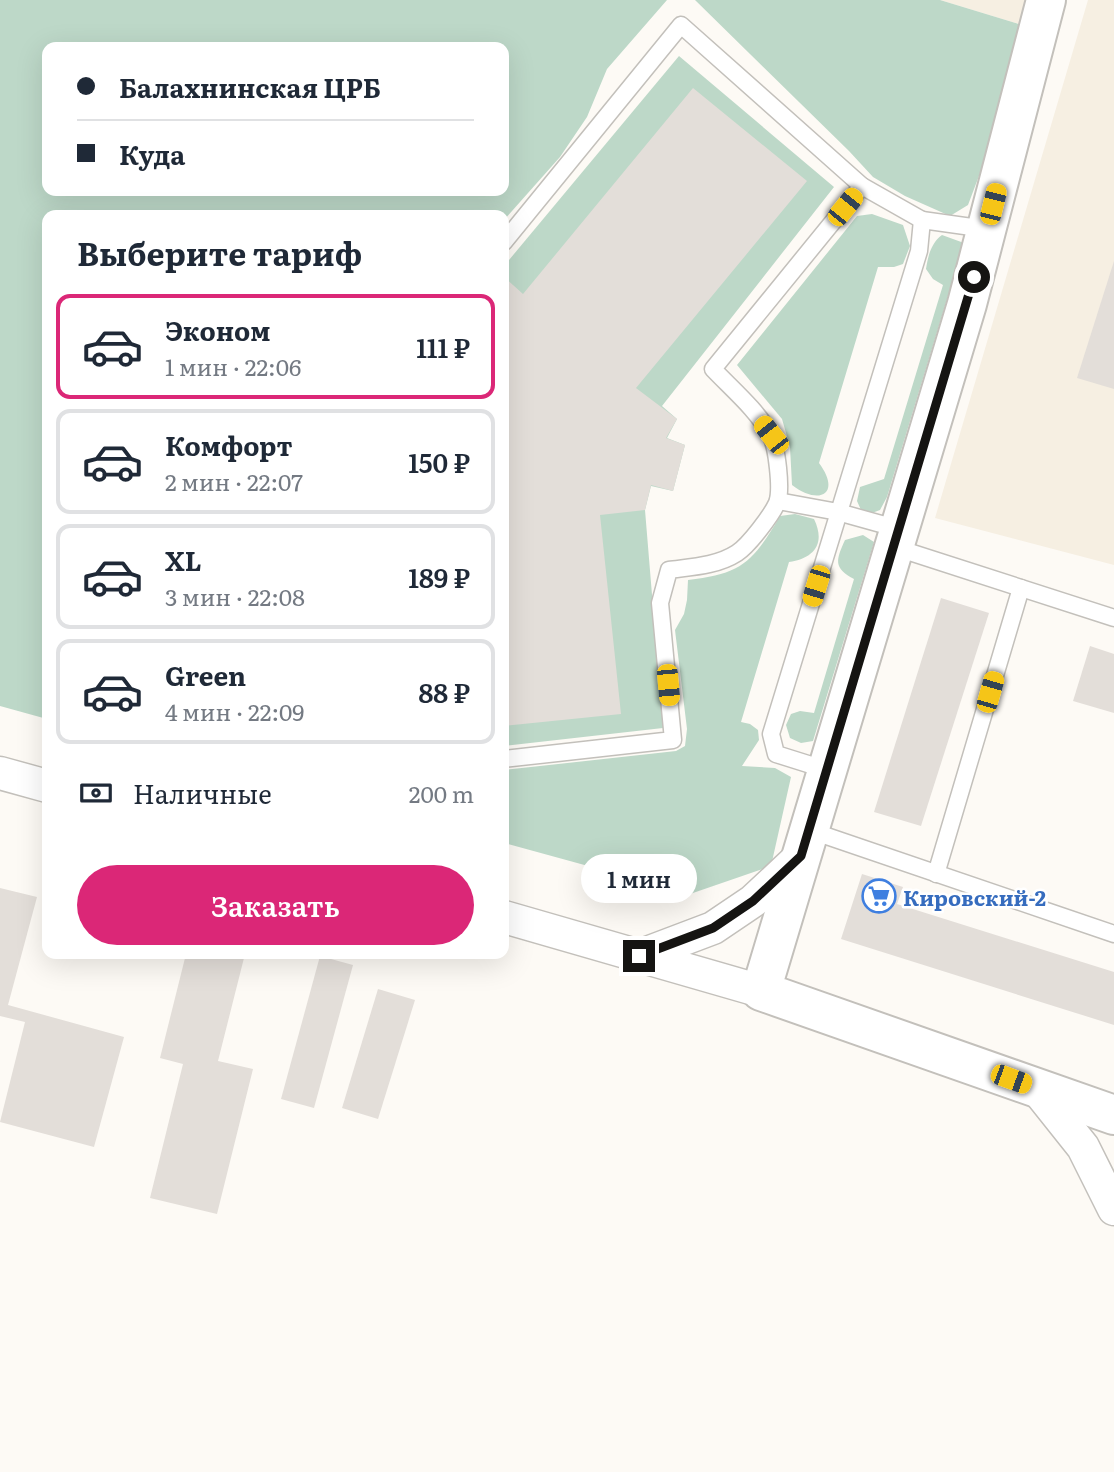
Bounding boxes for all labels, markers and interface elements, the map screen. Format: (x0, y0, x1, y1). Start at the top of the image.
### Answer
text: Балахнинская ЦРБ (119, 67, 381, 106)
text: Куда (119, 134, 185, 173)
car (978, 181, 1009, 227)
car (824, 184, 867, 230)
text: Выберите тариф (77, 228, 362, 276)
route start (958, 261, 990, 293)
text: Эконом (165, 310, 270, 349)
icon: car (81, 315, 144, 378)
text: 111 ₽ (416, 327, 470, 366)
text: 1 мин · 22:06 (165, 349, 301, 383)
car (750, 412, 793, 458)
text: Комфорт (165, 425, 292, 464)
icon: car (81, 430, 144, 493)
text: 150 ₽ (408, 442, 470, 481)
text: 2 мин · 22:07 (165, 464, 303, 498)
text: XL (165, 540, 202, 579)
icon: car (81, 545, 144, 608)
text: 189 ₽ (408, 557, 470, 596)
car (800, 563, 833, 609)
text: 3 мин · 22:08 (165, 579, 305, 613)
text: Green (165, 655, 246, 694)
icon: car (81, 660, 144, 723)
car (656, 663, 681, 707)
car (975, 669, 1006, 715)
text: 88 ₽ (418, 672, 470, 711)
text: 4 мин · 22:09 (165, 694, 304, 728)
text: Наличные (133, 773, 272, 812)
icon: cash (77, 774, 115, 812)
text: 200 m (409, 776, 474, 810)
callout: 1 мин (581, 855, 697, 904)
text: 1 мин (607, 861, 671, 895)
button: Заказать (77, 865, 474, 945)
supermarket icon: Кировский-2 (860, 877, 898, 915)
place label: Кировский-2 (903, 881, 1046, 912)
route end (623, 940, 655, 972)
car (988, 1062, 1035, 1096)

